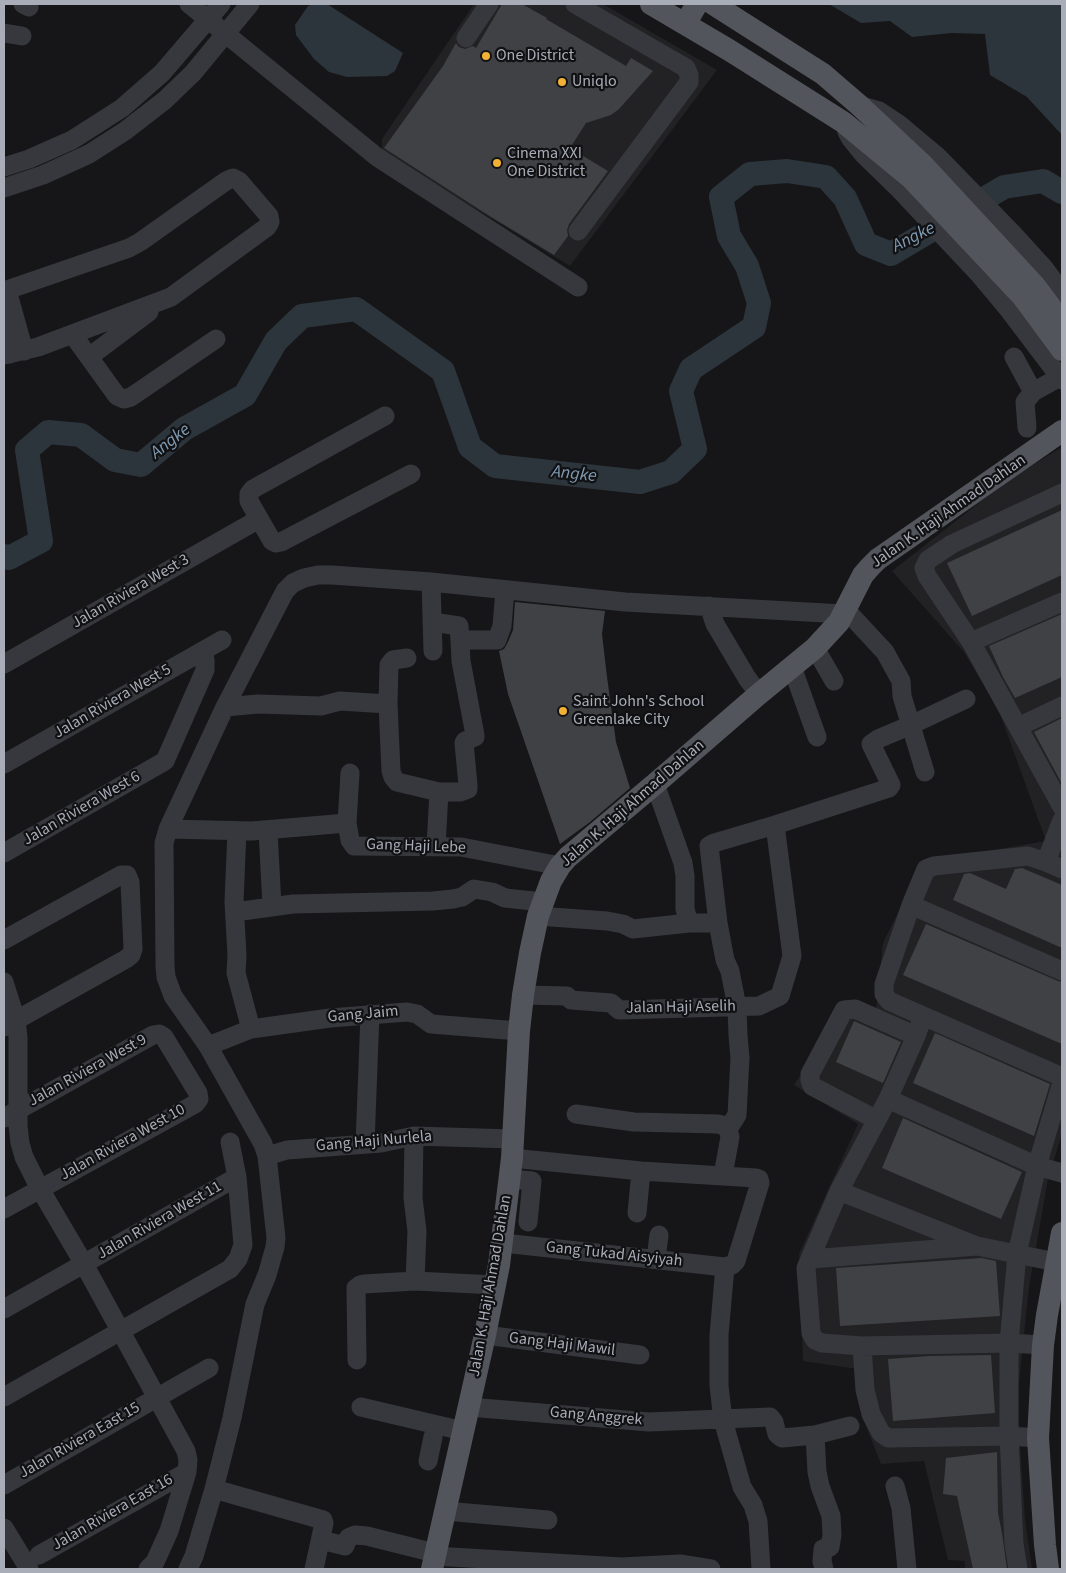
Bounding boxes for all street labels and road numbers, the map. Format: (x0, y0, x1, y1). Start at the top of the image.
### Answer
street label: Jalan K. Haji Ahmad Dahlan (868, 451, 1030, 573)
street label: Jalan Riviera West 3 (69, 551, 193, 633)
street label: Jalan Riviera West 5 (51, 661, 175, 743)
street label: Jalan K. Haji Ahmad Dahlan (557, 736, 709, 872)
street label: Jalan Riviera West 6 (20, 768, 144, 850)
street label: Gang Haji Lebe (366, 836, 466, 858)
street label: Jalan Haji Aselih (626, 997, 736, 1019)
street label: Gang Jaim (327, 1002, 399, 1028)
street label: Jalan Riviera West 9 (26, 1031, 150, 1111)
street label: Jalan Riviera West 10 (57, 1101, 189, 1185)
street label: Gang Haji Nurlela (315, 1127, 433, 1157)
street label: Jalan Riviera West 11 (95, 1178, 225, 1264)
street label: Jalan K. Haji Ahmad Dahlan (466, 1194, 516, 1378)
street label: Gang Tukad Aisyiyah (545, 1238, 683, 1272)
street label: Gang Haji Mawil (508, 1329, 616, 1361)
street label: Jalan Riviera East 15 (16, 1399, 144, 1483)
street label: Gang Anggrek (549, 1403, 643, 1431)
street label: Jalan Riviera East 16 (49, 1471, 177, 1555)

